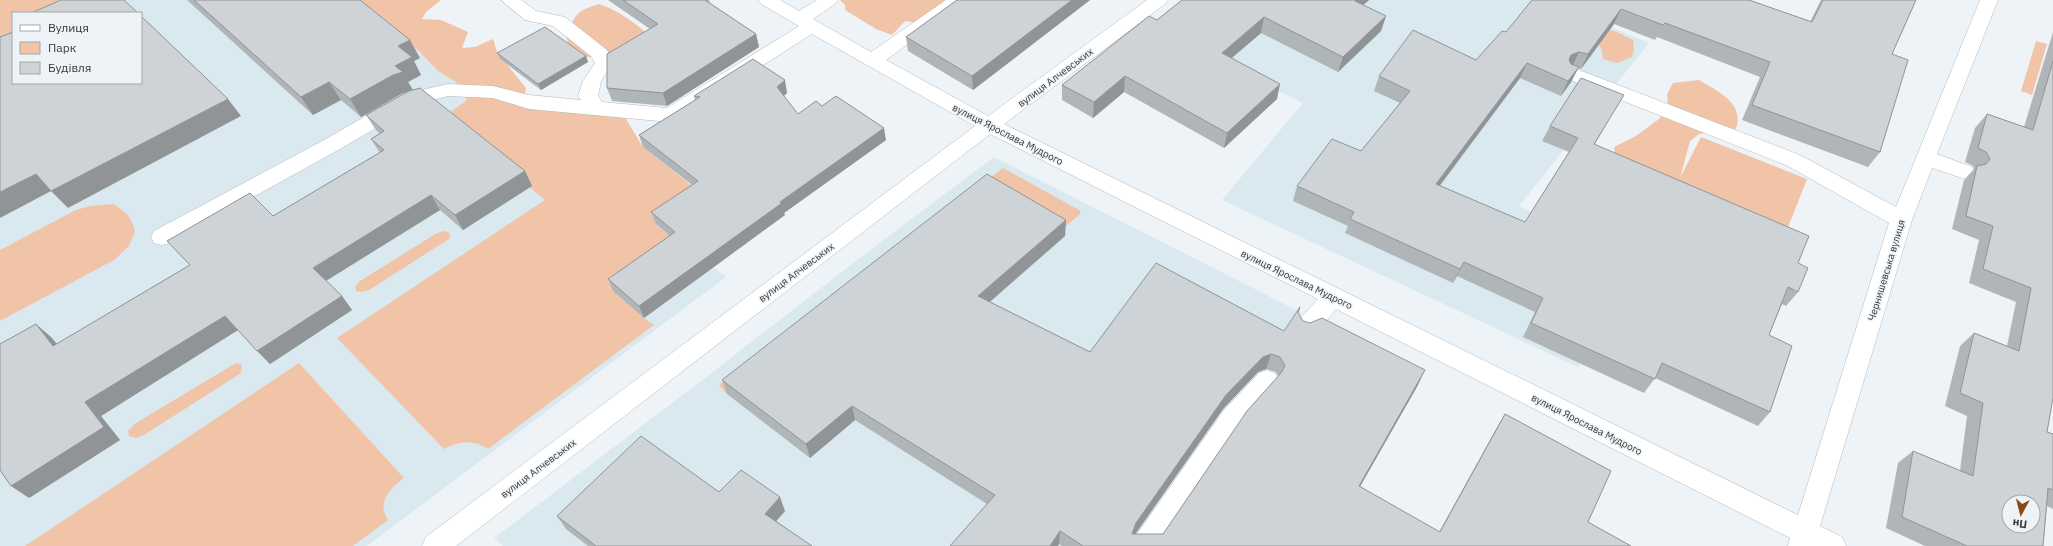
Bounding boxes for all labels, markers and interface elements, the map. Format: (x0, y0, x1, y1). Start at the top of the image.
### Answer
legend (12, 12, 142, 84)
text: Вулиця (48, 20, 89, 35)
text: Парк (48, 40, 77, 55)
street label: вулиця Алчевських (1015, 45, 1096, 110)
text: Будівля (48, 60, 91, 75)
street label: вулиця Ярослава Мудрого (950, 101, 1066, 168)
street label: Чернишевська вулиця (1865, 218, 1908, 322)
street label: вулиця Алчевських (756, 240, 837, 305)
street label: вулиця Ярослава Мудрого (1239, 247, 1355, 312)
street label: вулиця Ярослава Мудрого (1529, 391, 1645, 458)
street label: вулиця Алчевських (498, 436, 579, 501)
north arrow (2001, 494, 2041, 534)
text: Пн (2012, 516, 2028, 532)

